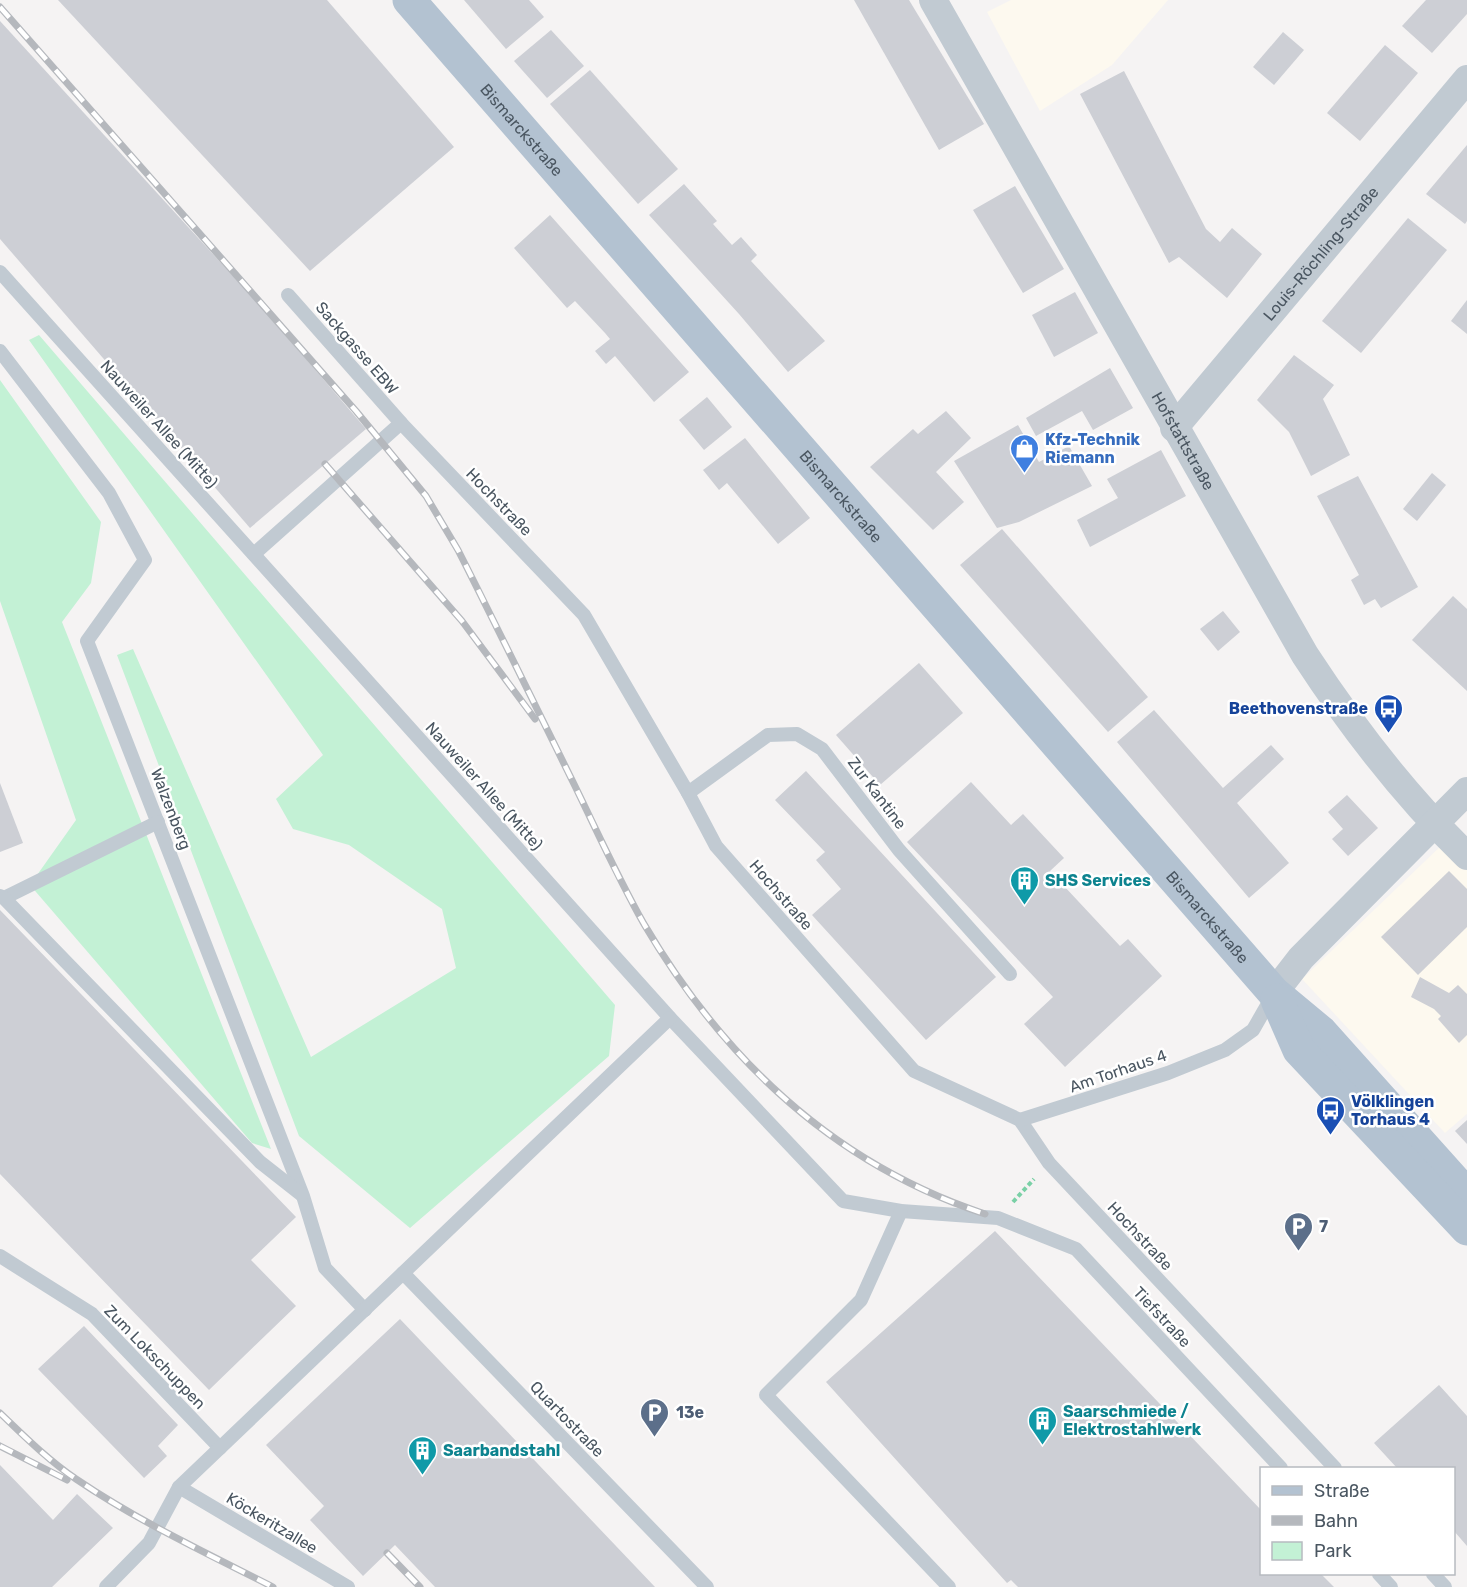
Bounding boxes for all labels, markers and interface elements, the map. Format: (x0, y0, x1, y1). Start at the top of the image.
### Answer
street label: Bismarckstraße (477, 80, 567, 180)
street label: Louis-Röchling-Straße (1259, 182, 1382, 324)
street label: Sackgasse EBW (312, 298, 402, 398)
street label: Nauweiler Allee (Mitte) (97, 356, 221, 492)
street label: Hofstattstraße (1148, 388, 1219, 493)
place label: Kfz-Technik Riemann (1045, 430, 1140, 467)
shop icon: Kfz-Technik Riemann (1008, 432, 1040, 474)
street label: Bismarckstraße (796, 446, 887, 546)
street label: Hochstraße (462, 464, 536, 540)
bus stop icon: Beethovenstraße (1373, 692, 1405, 734)
place label: Beethovenstraße (1229, 699, 1368, 718)
street label: Nauweiler Allee (Mitte) (422, 718, 546, 854)
street label: Zur Kantine (844, 753, 910, 833)
street label: Walzenberg (147, 766, 195, 852)
street label: Hochstraße (745, 856, 817, 934)
building icon: SHS Services (1008, 864, 1040, 906)
street label: Bismarckstraße (1162, 867, 1253, 967)
place label: SHS Services (1045, 871, 1151, 890)
street label: Am Torhaus 4 (1067, 1045, 1169, 1097)
place label: Völklingen Torhaus 4 (1351, 1092, 1434, 1129)
bus stop icon: Völklingen Torhaus 4 (1314, 1094, 1346, 1136)
street label: Hochstraße (1103, 1198, 1177, 1274)
parking icon: 7 (1282, 1210, 1314, 1252)
place label: 7 (1319, 1217, 1328, 1236)
street label: Tiefstraße (1129, 1283, 1195, 1351)
street label: Zum Lokschuppen (100, 1301, 210, 1413)
street label: Quartostraße (526, 1377, 608, 1461)
parking icon: 13e (639, 1396, 671, 1438)
place label: Saarschmiede / Elektrostahlwerk (1063, 1402, 1202, 1439)
place label: 13e (676, 1403, 704, 1422)
building icon: Saarschmiede / Elektrostahlwerk (1026, 1404, 1058, 1446)
building icon: Saarbandstahl (406, 1434, 438, 1476)
place label: Saarbandstahl (443, 1441, 560, 1460)
legend (1260, 1467, 1455, 1575)
text: Straße (1314, 1480, 1370, 1502)
street label: Köckeritzallee (223, 1488, 321, 1558)
text: Bahn (1314, 1510, 1358, 1532)
text: Park (1314, 1540, 1352, 1562)

